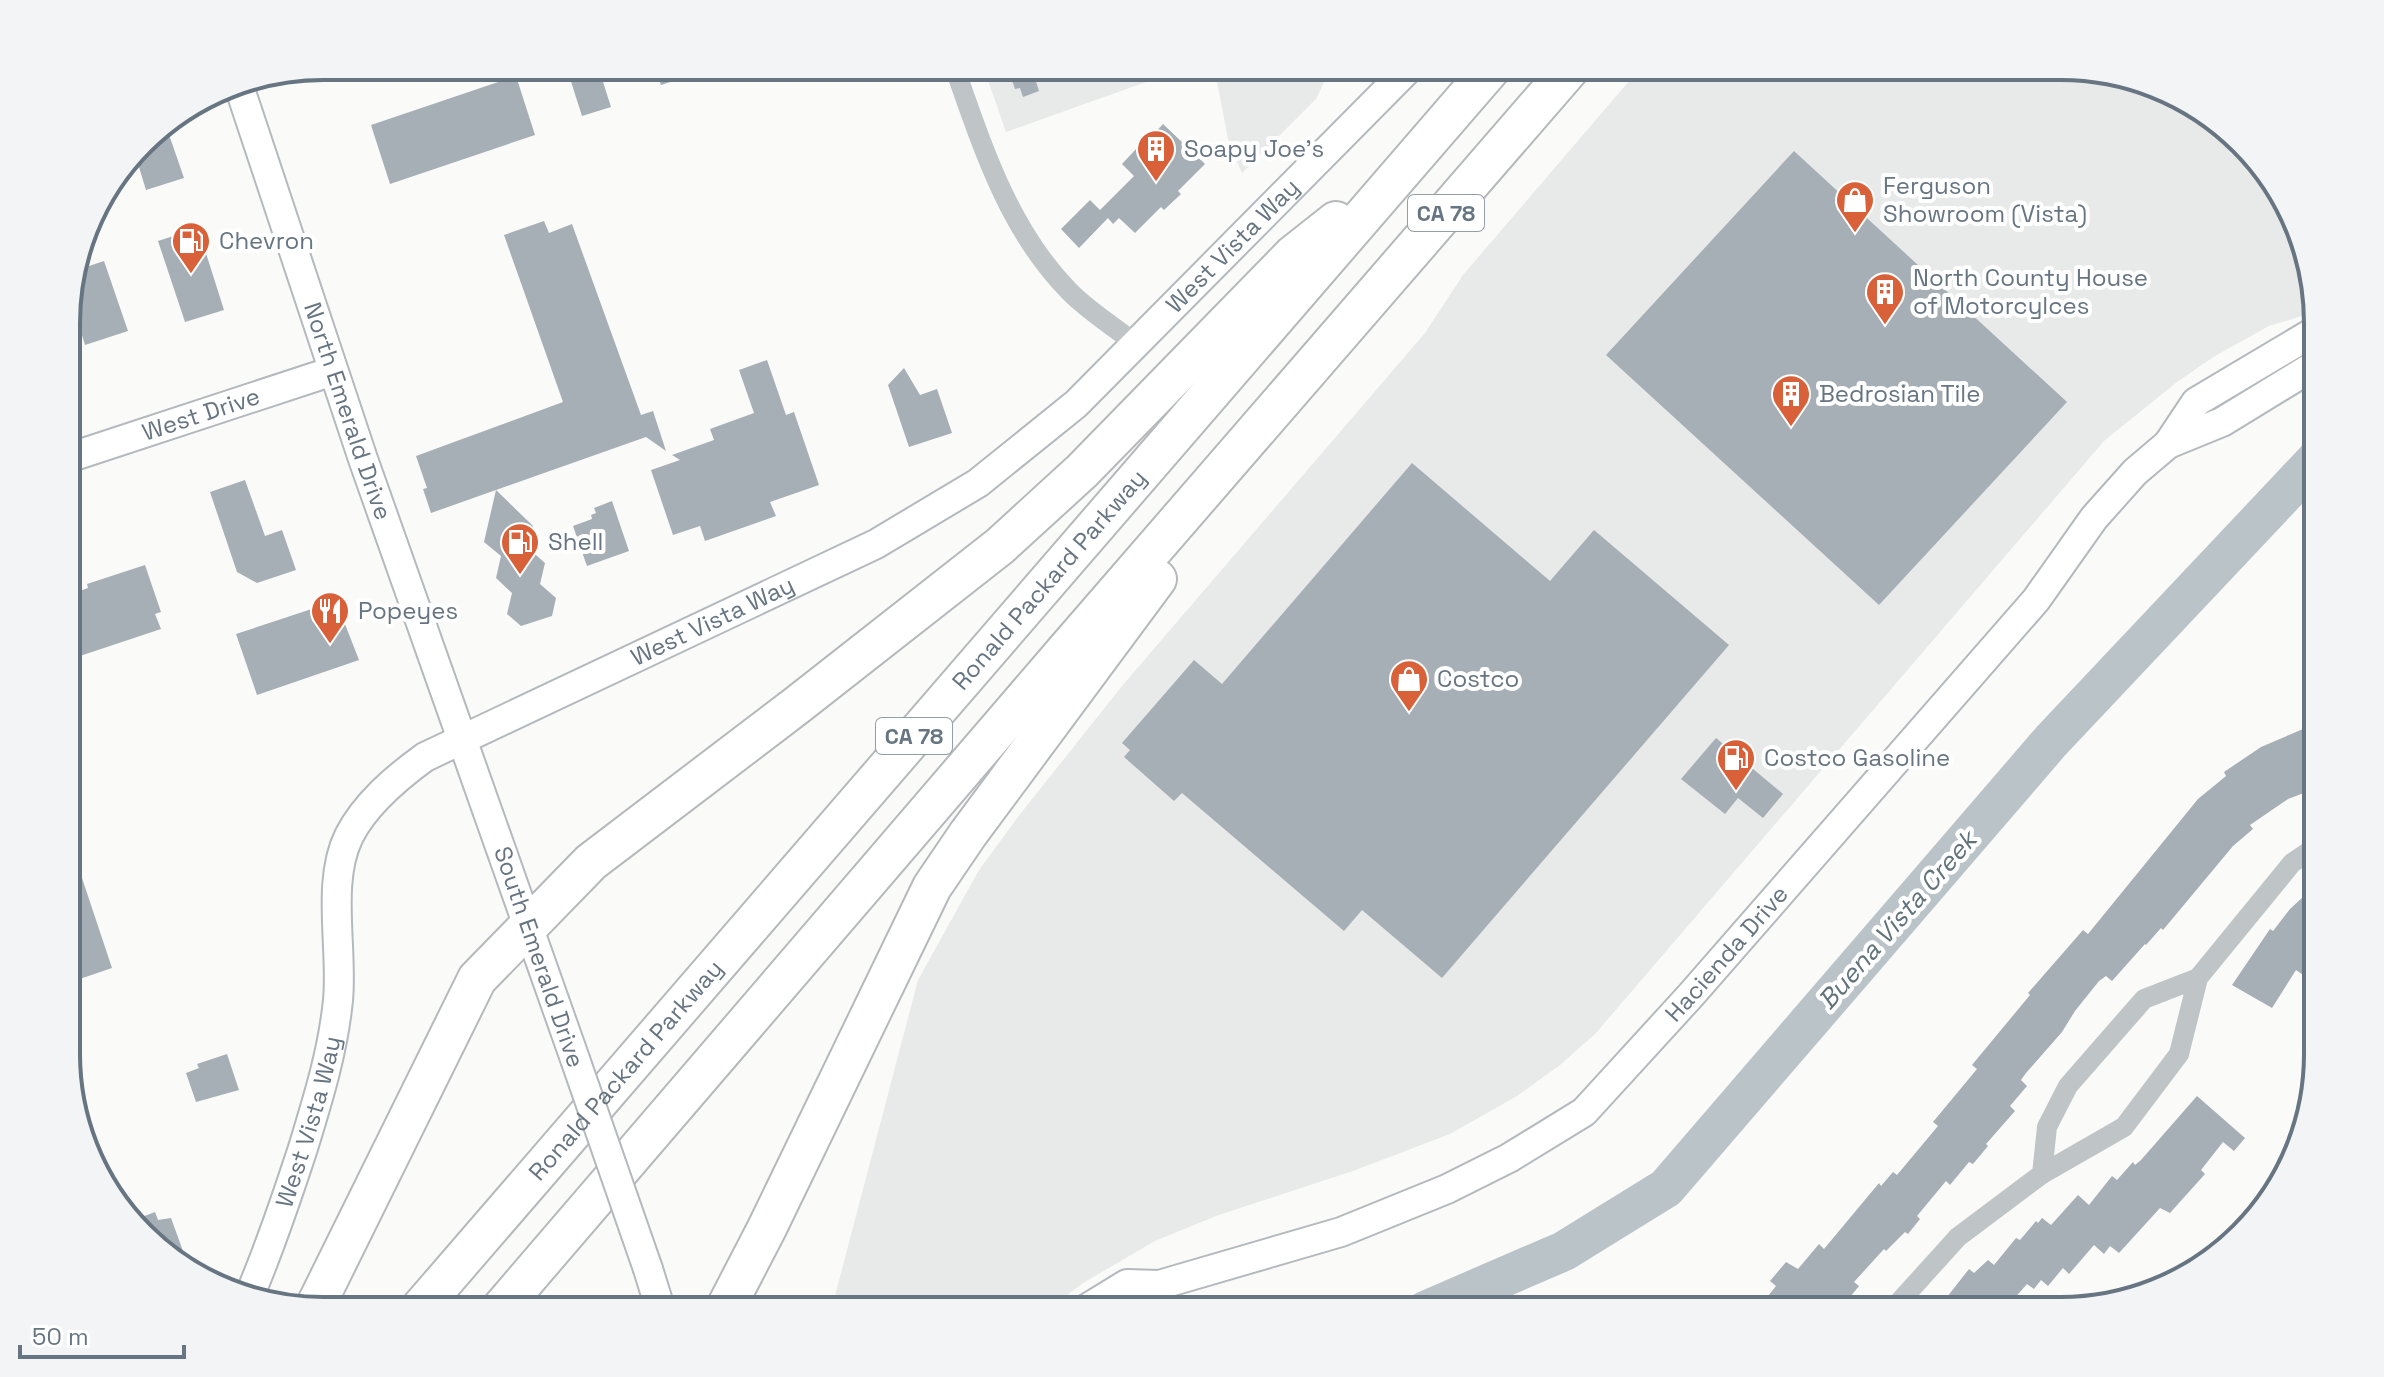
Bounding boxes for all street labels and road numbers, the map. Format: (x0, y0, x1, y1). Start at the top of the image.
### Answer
street label: West Vista Way (1159, 172, 1306, 319)
road number: CA 78 (1408, 195, 1484, 231)
street label: North Emerald Drive (297, 298, 399, 524)
street label: West Drive (138, 380, 264, 448)
street label: Ronald Packard Parkway (945, 463, 1153, 696)
street label: West Vista Way (626, 569, 799, 673)
road number: CA 78 (876, 718, 952, 754)
street label: South Emerald Drive (487, 842, 592, 1072)
street label: Hacienda Drive (1658, 879, 1795, 1028)
street label: Ronald Packard Parkway (522, 953, 729, 1187)
street label: West Vista Way (268, 1033, 348, 1211)

